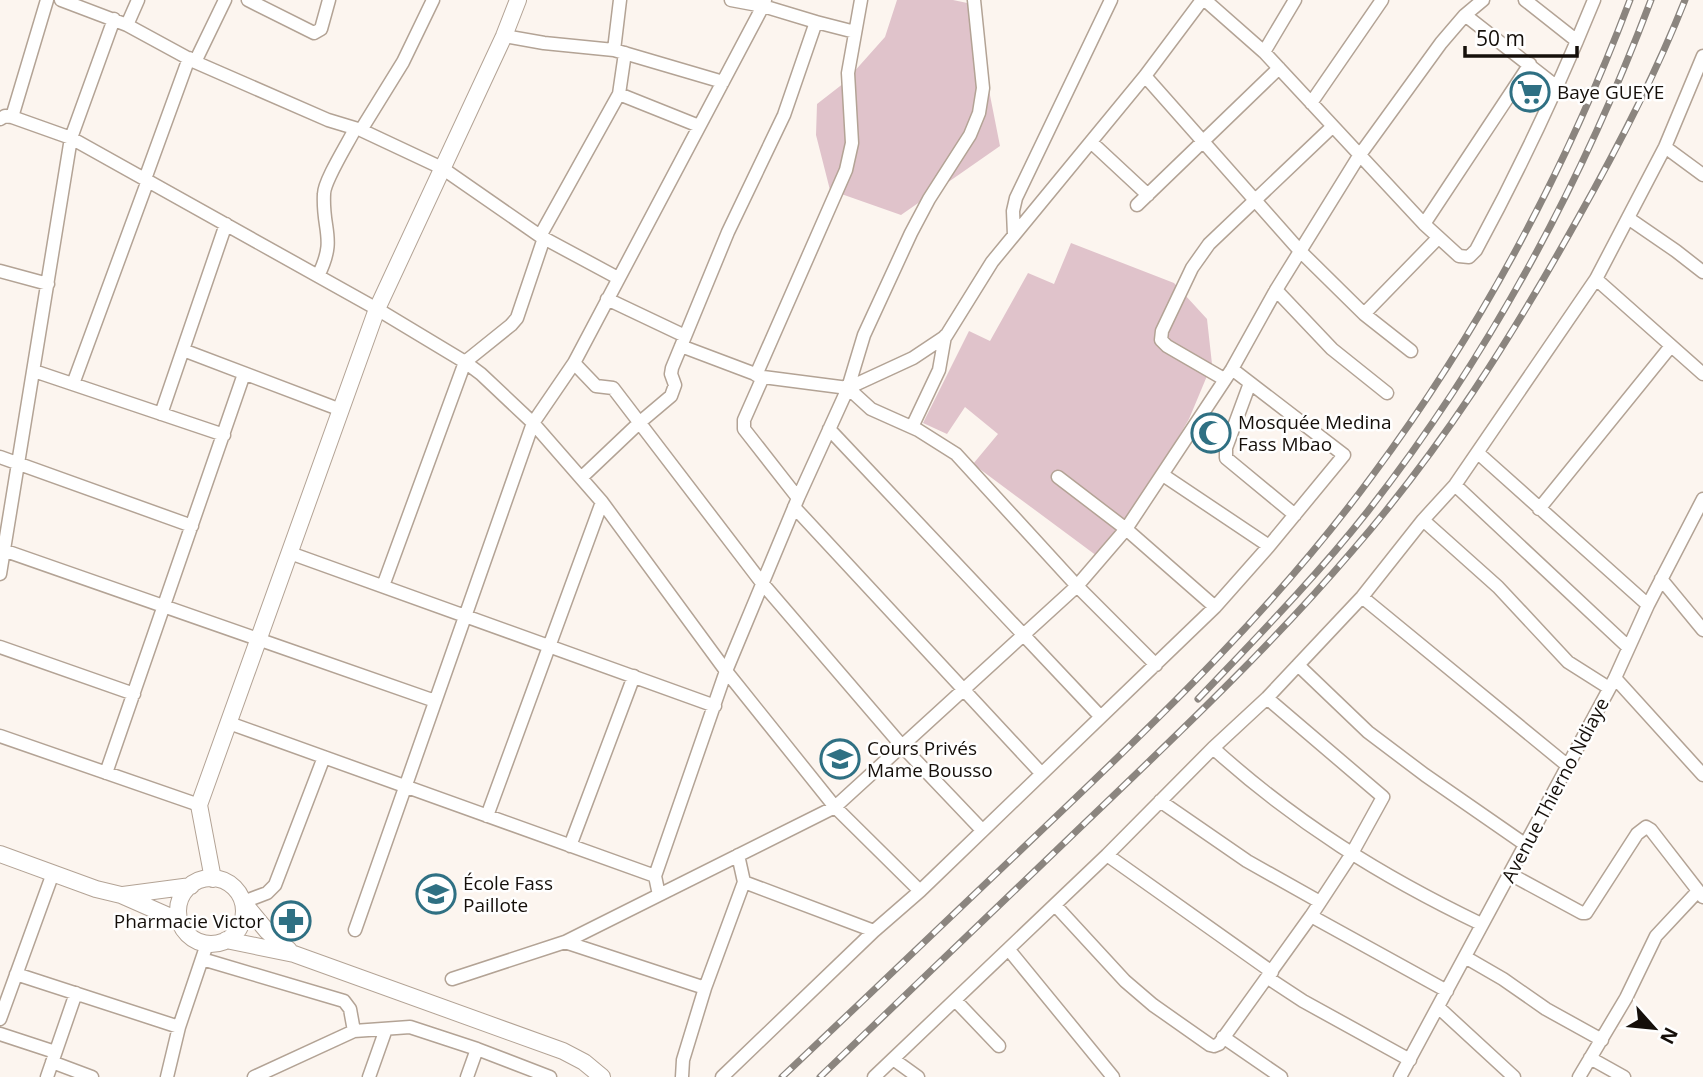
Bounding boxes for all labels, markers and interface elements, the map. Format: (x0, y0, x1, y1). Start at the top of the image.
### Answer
scale bar (1465, 14, 1577, 58)
text: 50 m (1476, 24, 1525, 52)
supermarket icon: Baye GUEYE (1509, 71, 1551, 113)
place label: Baye GUEYE (1557, 79, 1664, 105)
place label: Mosquée Medina Fass Mbao (1238, 409, 1392, 457)
mosque icon: Mosquée Medina Fass Mbao (1190, 412, 1232, 454)
street label: Avenue Thierno Ndiaye (1495, 693, 1615, 887)
place label: Cours Privés Mame Bousso (867, 735, 993, 783)
school or university icon: Cours Privés Mame Bousso (819, 738, 861, 780)
place label: École Fass Paillote (463, 870, 553, 918)
school or university icon: École Fass Paillote (415, 873, 457, 915)
pharmacy icon: Pharmacie Victor (270, 900, 312, 942)
place label: Pharmacie Victor (114, 908, 264, 934)
north arrow (1619, 993, 1689, 1063)
text: N (1654, 1023, 1684, 1049)

